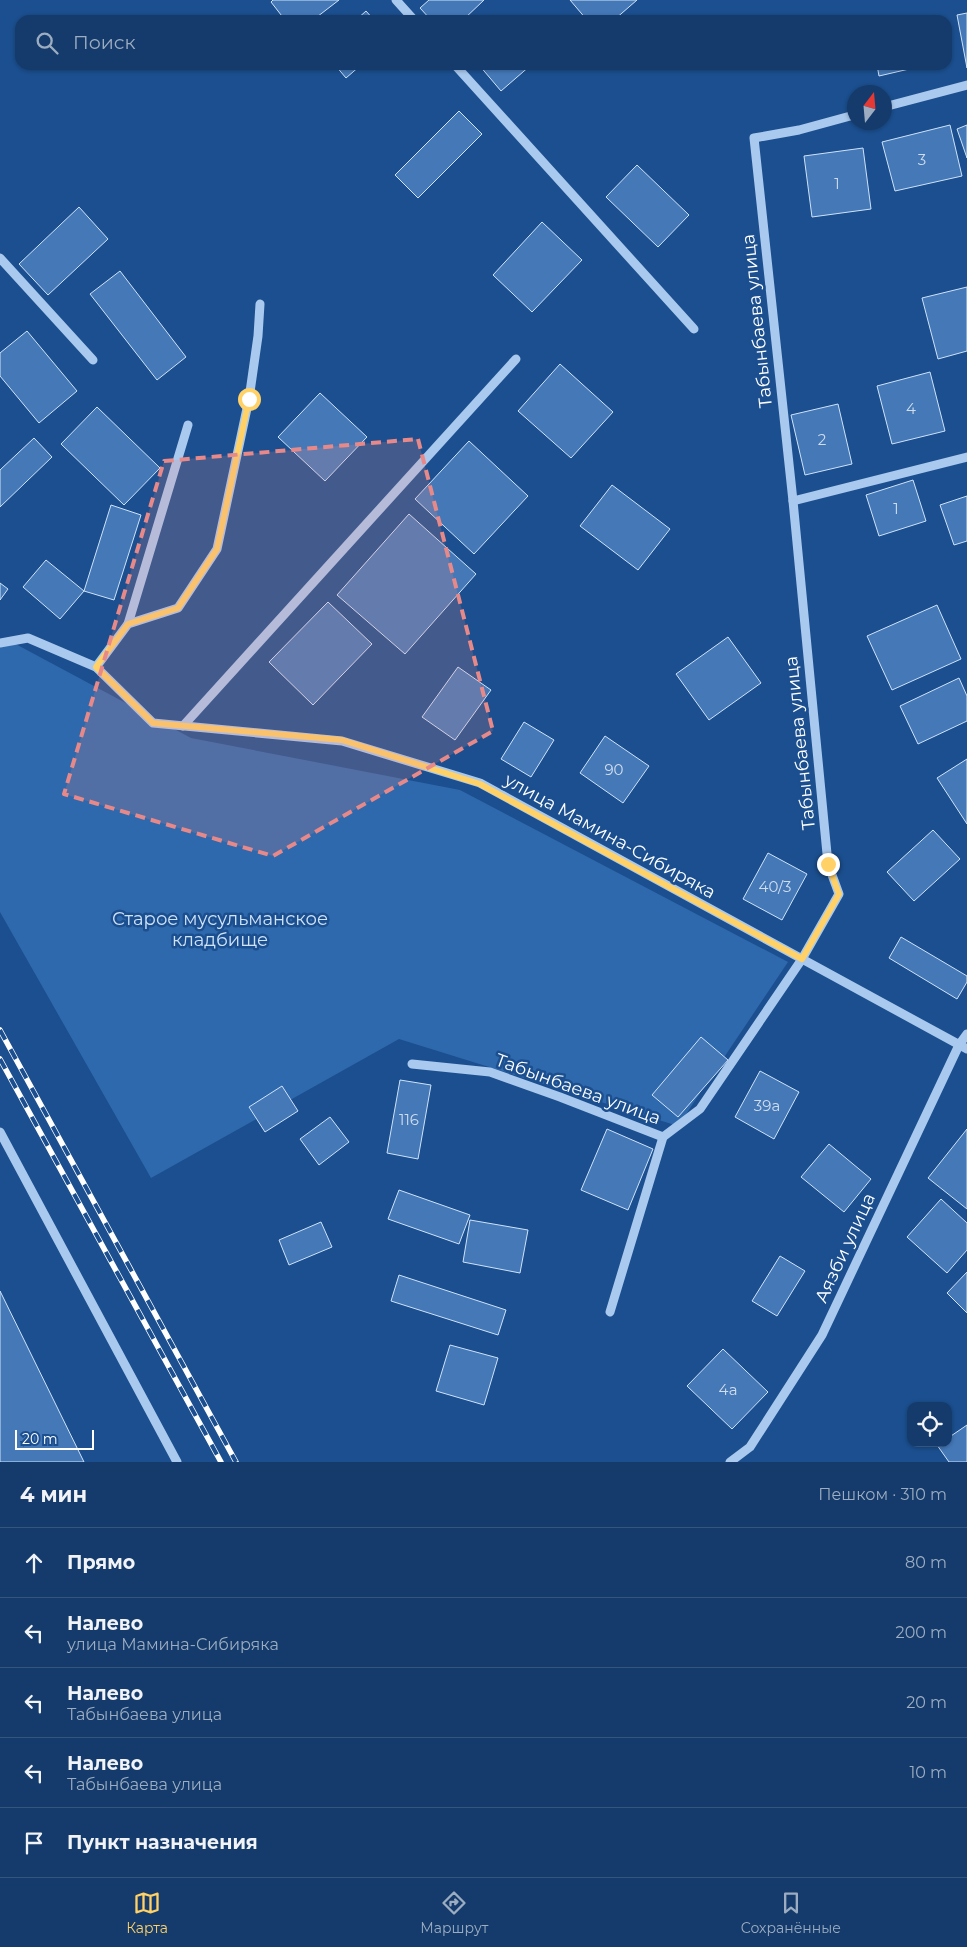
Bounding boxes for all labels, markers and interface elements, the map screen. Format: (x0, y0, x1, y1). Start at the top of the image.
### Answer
search box (15, 15, 952, 70)
icon: search (33, 29, 61, 57)
text: Поиск (73, 31, 136, 54)
north arrow (847, 85, 892, 130)
house number: 3 (918, 150, 926, 169)
house number: 1 (834, 174, 840, 193)
street label: Табынбаева улица (737, 233, 777, 409)
route start (238, 388, 261, 411)
house number: 4 (906, 399, 916, 418)
house number: 2 (818, 430, 826, 449)
house number: 1 (893, 499, 899, 518)
street label: Табынбаева улица (780, 655, 820, 831)
house number: 90 (604, 760, 624, 779)
street label: улица Мамина-Сибиряка (500, 768, 720, 903)
route end (817, 853, 840, 876)
house number: 40/3 (758, 877, 792, 896)
park label: Старое мусульманское кладбище (112, 908, 328, 951)
street label: Табынбаева улица (492, 1049, 664, 1129)
house number: 39а (754, 1096, 780, 1115)
house number: 116 (399, 1110, 419, 1129)
street label: Аязби улица (810, 1190, 880, 1306)
house number: 4а (718, 1380, 738, 1399)
map controls (907, 1402, 952, 1447)
button: locate (907, 1402, 952, 1447)
scale bar (15, 1427, 94, 1450)
text: 20 m (22, 1430, 58, 1448)
text: 4 мин (20, 1482, 87, 1507)
text: Пешком · 310 m (818, 1485, 947, 1504)
icon: ahead (20, 1549, 48, 1577)
text: Прямо (67, 1551, 135, 1574)
text: 80 m (905, 1553, 947, 1572)
text: Налево (67, 1612, 143, 1635)
icon: left (20, 1619, 48, 1647)
text: 200 m (896, 1623, 947, 1642)
text: улица Мамина-Сибиряка (67, 1635, 279, 1654)
text: Налево (67, 1682, 143, 1705)
icon: left (20, 1689, 48, 1717)
text: 20 m (906, 1693, 947, 1712)
text: Табынбаева улица (67, 1705, 222, 1724)
text: Налево (67, 1752, 143, 1775)
icon: left (20, 1759, 48, 1787)
text: 10 m (909, 1763, 947, 1782)
text: Табынбаева улица (67, 1775, 222, 1794)
icon: arrive (20, 1829, 48, 1857)
text: Пункт назначения (67, 1831, 258, 1854)
tab: Карта (126, 1889, 168, 1937)
tab: Маршрут (420, 1889, 488, 1937)
tab: Сохранённые (741, 1889, 841, 1937)

